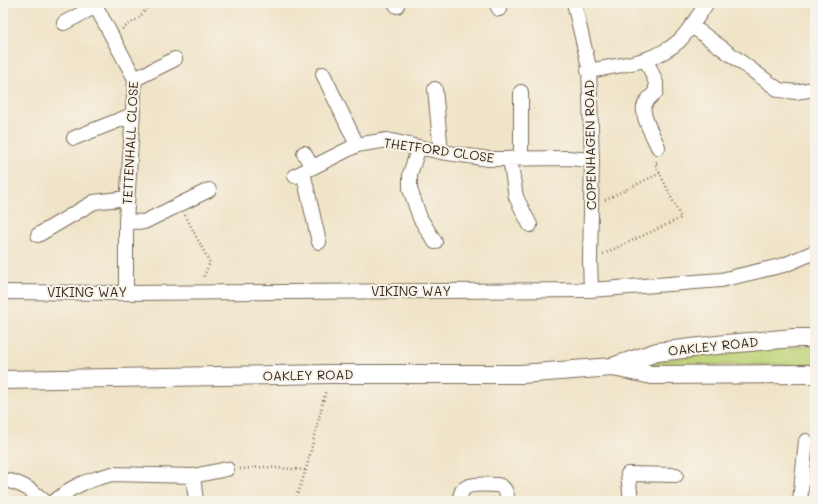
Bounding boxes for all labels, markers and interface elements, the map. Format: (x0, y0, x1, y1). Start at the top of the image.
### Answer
street label: COPENHAGEN ROAD (580, 80, 599, 210)
street label: TETTENHALL CLOSE (118, 81, 141, 205)
street label: THETFORD CLOSE (383, 133, 495, 166)
street label: VIKING WAY (371, 282, 451, 299)
street label: VIKING WAY (47, 283, 127, 300)
street label: OAKLEY ROAD (667, 332, 759, 359)
street label: OAKLEY ROAD (262, 365, 354, 384)

